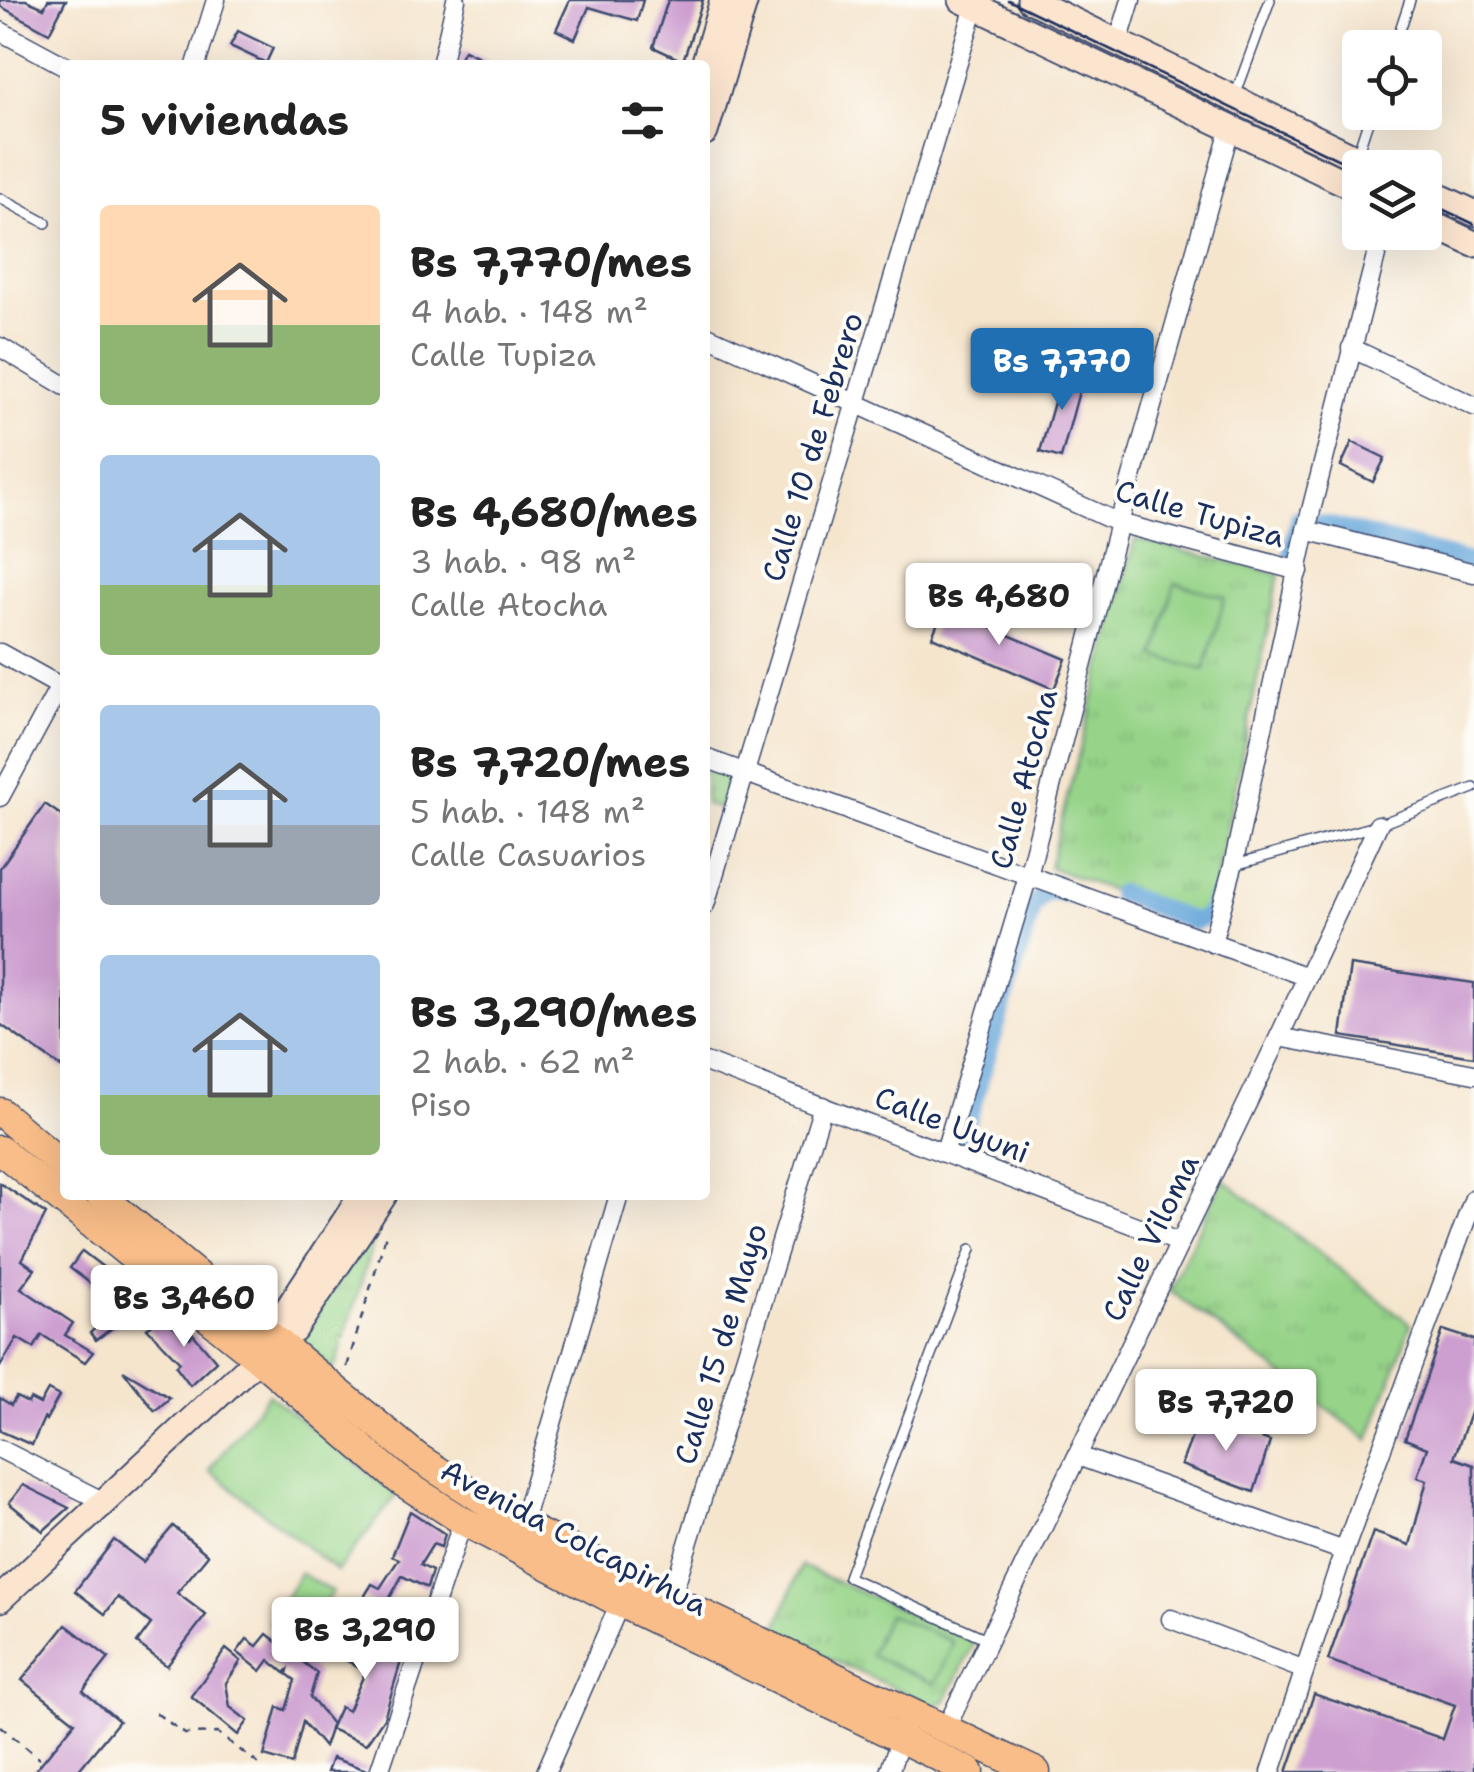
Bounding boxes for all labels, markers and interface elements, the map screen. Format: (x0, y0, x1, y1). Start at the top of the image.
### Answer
map controls (1342, 30, 1442, 250)
button: locate (1342, 30, 1442, 130)
text: 5 viviendas (100, 92, 349, 148)
icon: filters (615, 93, 670, 148)
button: layers (1342, 150, 1442, 250)
text: Bs 7,770/mes (410, 234, 692, 290)
icon: home (180, 245, 300, 365)
text: 4 hab. · 148 m² (410, 290, 648, 333)
street label: Calle 10 de Febrero (752, 307, 873, 587)
pin: Bs 7,770 (959, 328, 1165, 413)
text: Calle Tupiza (410, 333, 596, 376)
text: Bs 7,770 (993, 339, 1131, 382)
street label: Calle Tupiza (1111, 470, 1290, 557)
text: Bs 4,680/mes (410, 484, 698, 540)
icon: home (180, 495, 300, 615)
text: 3 hab. · 98 m² (410, 540, 636, 583)
pin: Bs 4,680 (896, 563, 1102, 648)
text: Bs 4,680 (927, 574, 1071, 617)
text: Calle Atocha (410, 583, 607, 626)
street label: Calle Atocha (980, 684, 1067, 874)
text: Bs 7,720/mes (410, 734, 690, 790)
icon: home (180, 745, 300, 865)
text: 5 hab. · 148 m² (410, 790, 645, 833)
text: Calle Casuarios (410, 833, 646, 876)
text: Bs 3,290/mes (410, 984, 697, 1040)
icon: home (180, 995, 300, 1115)
text: 2 hab. · 62 m² (410, 1040, 635, 1083)
street label: Calle Uyuni (869, 1076, 1035, 1173)
text: Piso (410, 1083, 471, 1126)
street label: Calle Viloma (1092, 1147, 1209, 1328)
street label: Calle 15 de Mayo (664, 1218, 777, 1469)
pin: Bs 3,460 (81, 1265, 287, 1350)
text: Bs 3,460 (113, 1276, 255, 1319)
pin: Bs 7,720 (1123, 1369, 1329, 1454)
text: Bs 7,720 (1157, 1380, 1295, 1423)
street label: Avenida Colcapirhua (433, 1450, 715, 1626)
pin: Bs 3,290 (262, 1597, 468, 1682)
text: Bs 3,290 (294, 1608, 436, 1651)

